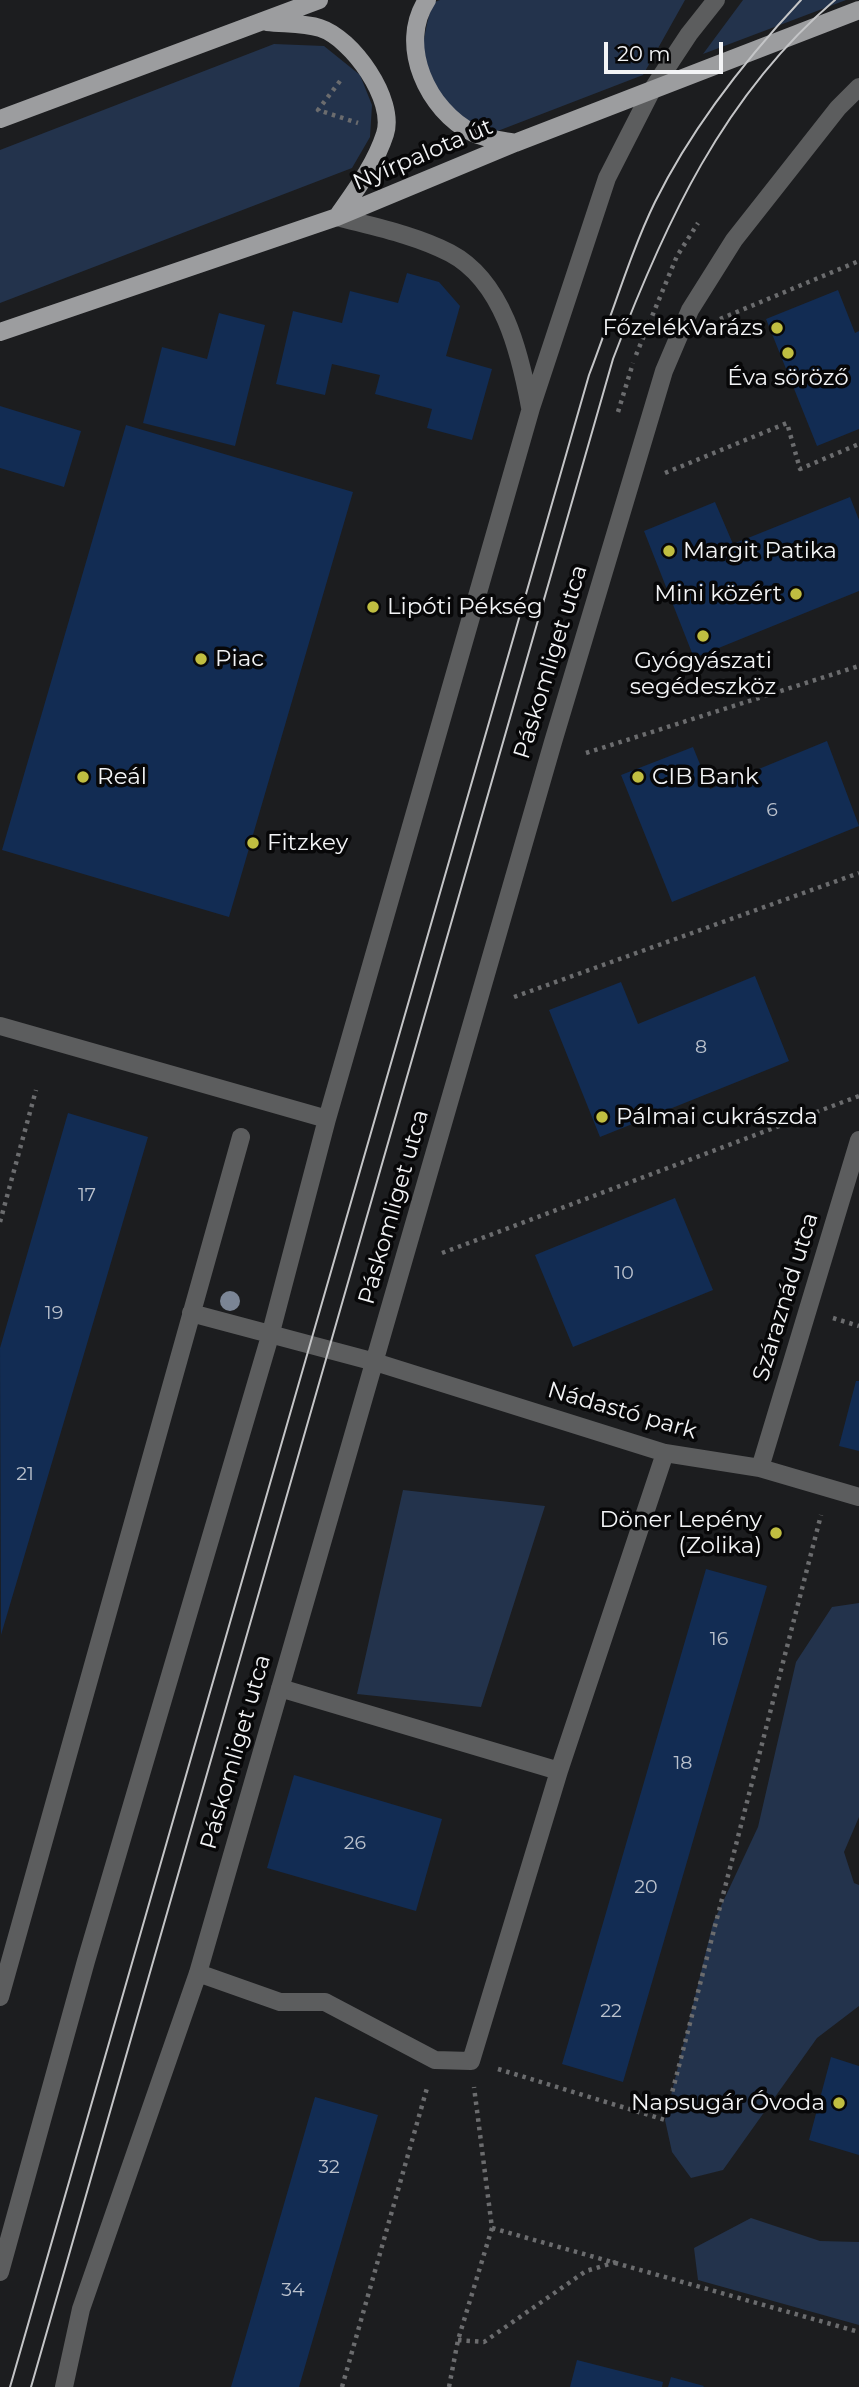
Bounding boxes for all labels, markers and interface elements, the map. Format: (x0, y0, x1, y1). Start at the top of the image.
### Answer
scale bar (607, 28, 726, 72)
text: 20 m (617, 41, 671, 66)
street label: Nyírpalota út (349, 113, 497, 197)
place label: FőzelékVarázs (602, 314, 763, 342)
marker: FőzelékVarázs (769, 320, 785, 336)
marker: Éva söröző (780, 345, 796, 361)
place label: Éva söröző (727, 364, 849, 392)
place label: Margit Patika (683, 537, 837, 565)
marker: Margit Patika (661, 543, 677, 559)
street label: Páskomliget utca (508, 562, 594, 762)
place label: Mini közért (654, 580, 782, 608)
marker: Mini közért (788, 586, 804, 602)
place label: Lipóti Pékség (387, 593, 543, 621)
marker: Lipóti Pékség (365, 599, 381, 615)
marker: Gyógyászati segédeszköz (695, 628, 711, 644)
place label: Piac (215, 645, 264, 673)
place label: Gyógyászati segédeszköz (630, 647, 776, 701)
marker: Piac (193, 651, 209, 667)
place label: Reál (97, 763, 147, 791)
place label: CIB Bank (652, 763, 759, 791)
marker: Reál (75, 769, 91, 785)
marker: CIB Bank (630, 769, 646, 785)
house number: 6 (766, 799, 778, 821)
place label: Fitzkey (267, 829, 348, 857)
marker: Fitzkey (245, 835, 261, 851)
house number: 8 (695, 1036, 707, 1058)
place label: Pálmai cukrászda (616, 1103, 818, 1131)
street label: Páskomliget utca (353, 1106, 435, 1308)
marker: Pálmai cukrászda (594, 1109, 610, 1125)
house number: 17 (78, 1184, 96, 1206)
street label: Száraznád utca (747, 1209, 825, 1385)
house number: 10 (614, 1262, 634, 1284)
house number: 19 (45, 1302, 63, 1324)
street label: Nádastó park (544, 1377, 700, 1445)
house number: 21 (16, 1463, 34, 1485)
place label: Döner Lepény (Zolika) (600, 1506, 762, 1560)
marker: Döner Lepény (Zolika) (768, 1525, 784, 1541)
house number: 16 (710, 1628, 728, 1650)
street label: Páskomliget utca (195, 1651, 277, 1853)
house number: 18 (674, 1752, 692, 1774)
house number: 26 (344, 1832, 366, 1854)
house number: 20 (634, 1876, 658, 1898)
house number: 22 (600, 2000, 622, 2022)
place label: Napsugár Óvoda (631, 2089, 825, 2117)
marker: Napsugár Óvoda (831, 2095, 847, 2111)
house number: 32 (318, 2156, 340, 2178)
house number: 34 (281, 2279, 305, 2301)

